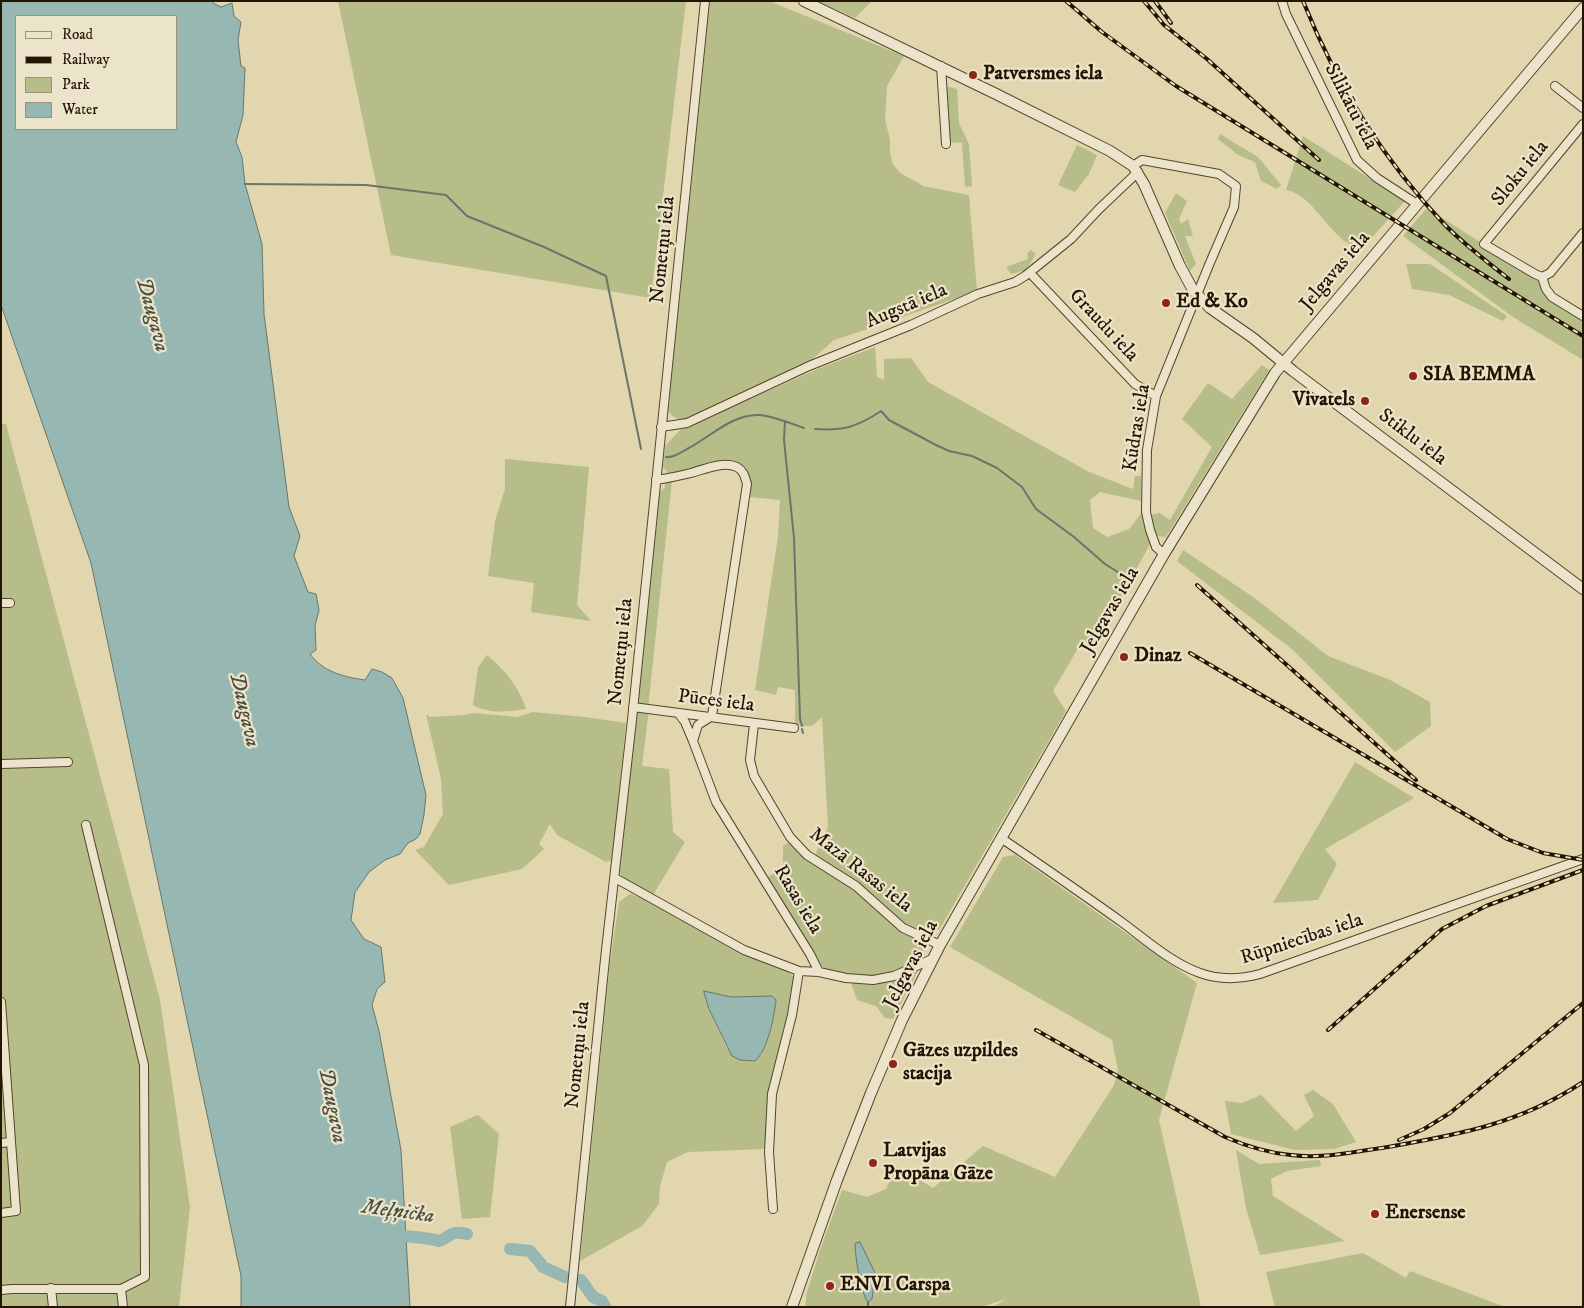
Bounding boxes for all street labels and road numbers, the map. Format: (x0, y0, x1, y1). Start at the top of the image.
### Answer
street label: Silikātu iela (1318, 60, 1382, 154)
street label: Sloku iela (1487, 136, 1555, 212)
street label: Nometņu iela (646, 195, 682, 305)
street label: Jelgavas iela (1296, 227, 1376, 317)
street label: Augstā iela (863, 279, 951, 335)
street label: Graudu iela (1063, 284, 1143, 368)
street label: Kūdras iela (1119, 382, 1157, 474)
street label: Stiklu iela (1373, 404, 1451, 472)
street label: Jelgavas iela (1077, 563, 1145, 659)
street label: Nometņu iela (604, 597, 640, 707)
street label: Pūces iela (676, 685, 756, 719)
street label: Mazā Rasas iela (804, 823, 916, 919)
street label: Rasas iela (767, 861, 827, 939)
street label: Rūpniecības iela (1238, 909, 1366, 971)
street label: Jelgavas iela (879, 917, 945, 1013)
street label: Nometņu iela (561, 1000, 597, 1110)

